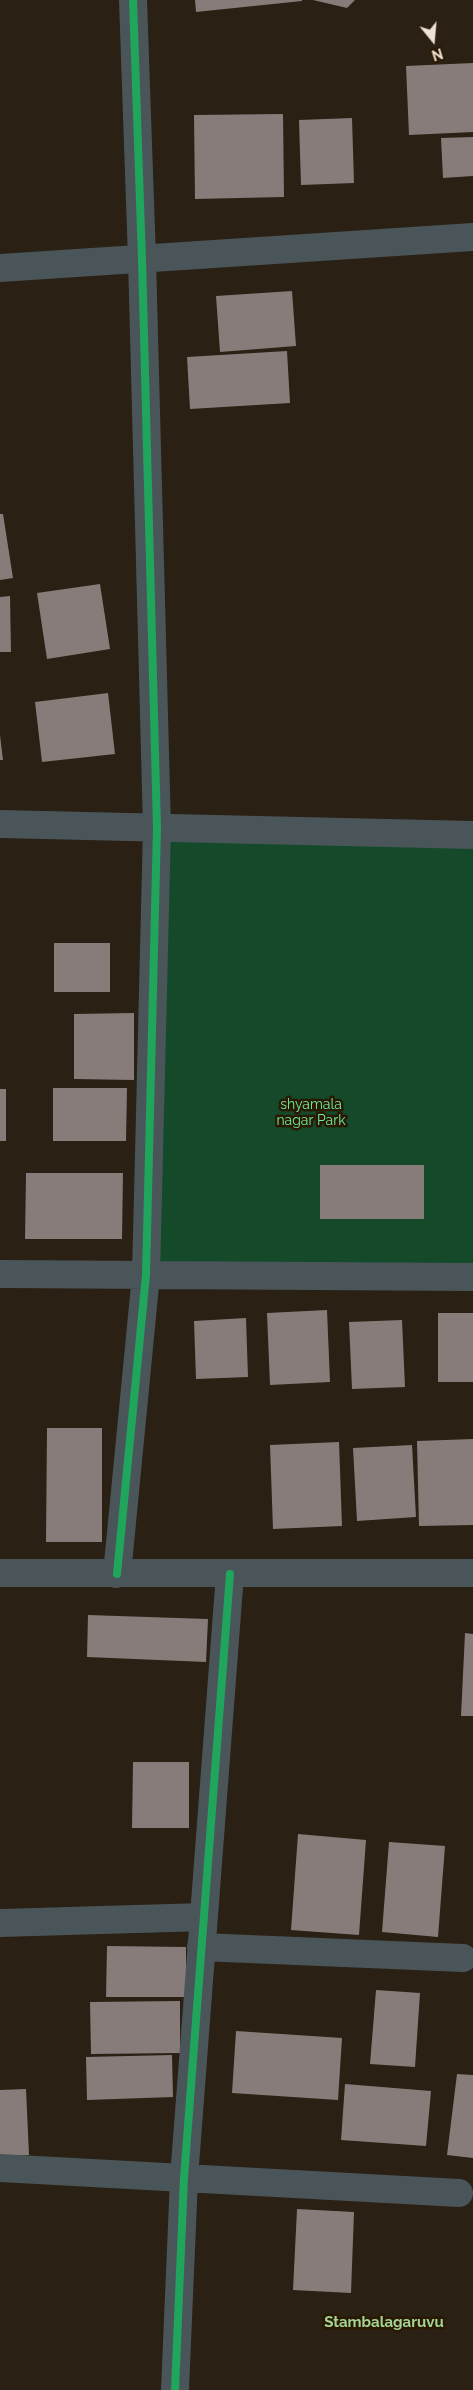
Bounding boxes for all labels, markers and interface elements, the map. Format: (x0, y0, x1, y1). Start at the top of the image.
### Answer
north arrow (408, 15, 458, 65)
text: N (430, 45, 445, 64)
park label: shyamala nagar Park (276, 1097, 346, 1130)
district label: Stambalagaruvu (324, 2313, 444, 2331)

